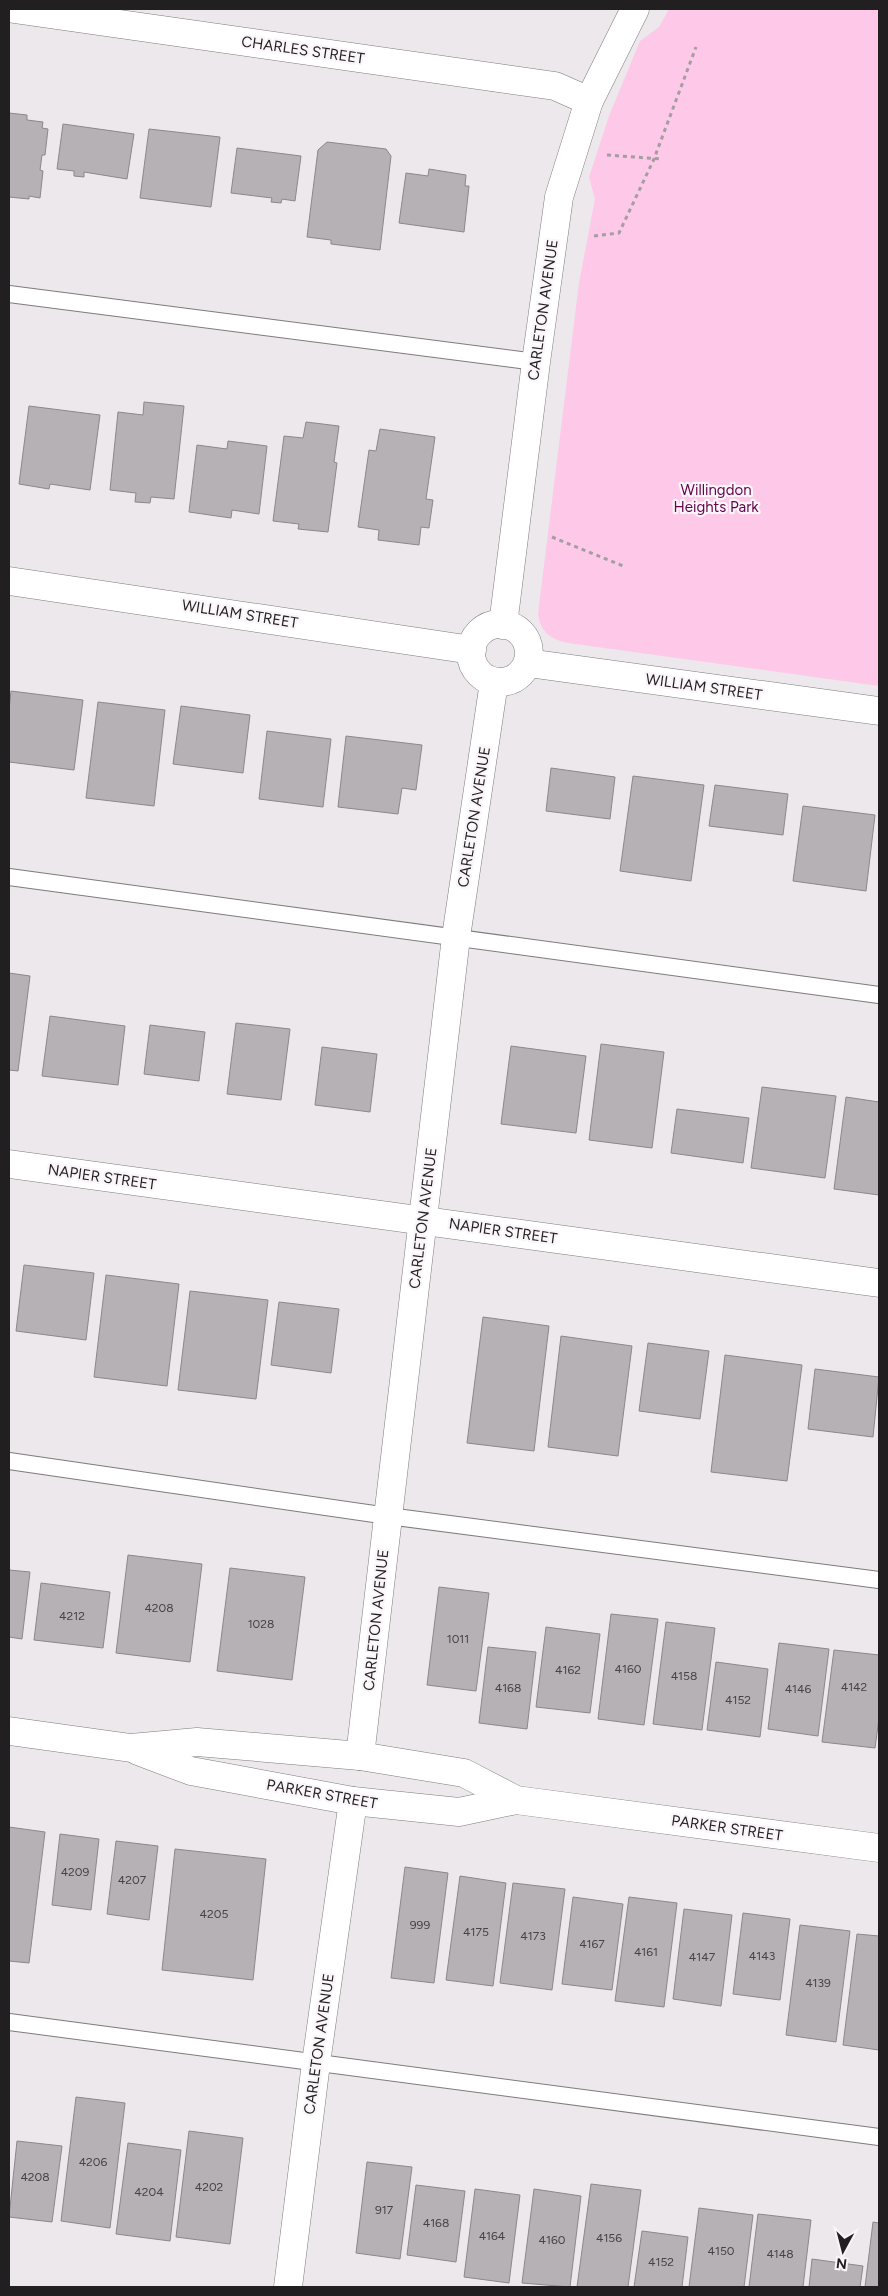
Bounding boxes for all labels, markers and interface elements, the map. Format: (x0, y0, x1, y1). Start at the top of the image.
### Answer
street label: CHARLES STREET (240, 32, 366, 68)
street label: CARLETON AVENUE (524, 238, 562, 382)
park label: Willingdon Heights Park (673, 481, 759, 516)
street label: WILLIAM STREET (181, 596, 300, 632)
street label: WILLIAM STREET (645, 670, 764, 704)
street label: CARLETON AVENUE (454, 745, 494, 889)
street label: CARLETON AVENUE (405, 1146, 441, 1290)
street label: NAPIER STREET (47, 1160, 158, 1194)
street label: NAPIER STREET (448, 1214, 559, 1248)
street label: CARLETON AVENUE (360, 1548, 392, 1692)
house number: 4208 (144, 1601, 174, 1615)
house number: 4212 (59, 1609, 85, 1623)
house number: 1028 (248, 1617, 274, 1631)
house number: 1011 (447, 1632, 469, 1646)
house number: 4160 (615, 1662, 642, 1676)
house number: 4162 (555, 1663, 581, 1677)
house number: 4158 (671, 1669, 697, 1683)
house number: 4142 (841, 1680, 867, 1694)
house number: 4168 (495, 1681, 521, 1695)
house number: 4146 (785, 1682, 812, 1696)
house number: 4152 (725, 1693, 751, 1707)
street label: PARKER STREET (265, 1775, 380, 1813)
street label: PARKER STREET (670, 1811, 785, 1845)
house number: 4209 (61, 1865, 90, 1879)
house number: 4207 (118, 1873, 147, 1887)
house number: 4205 (200, 1907, 228, 1921)
house number: 999 (410, 1918, 430, 1932)
house number: 4175 (463, 1925, 489, 1939)
house number: 4173 (520, 1929, 546, 1943)
house number: 4167 (579, 1937, 605, 1951)
house number: 4161 (634, 1945, 658, 1959)
house number: 4143 (749, 1949, 775, 1963)
house number: 4147 (689, 1950, 716, 1964)
street label: CARLETON AVENUE (300, 1972, 338, 2116)
house number: 4139 (805, 1976, 831, 1990)
house number: 4206 (79, 2155, 108, 2169)
house number: 4208 (20, 2170, 50, 2184)
house number: 4202 (195, 2180, 223, 2194)
house number: 4204 (134, 2185, 164, 2199)
house number: 917 (375, 2203, 394, 2217)
house number: 4168 (423, 2216, 449, 2230)
north arrow (818, 2226, 868, 2276)
house number: 4164 (479, 2229, 506, 2243)
house number: 4156 (596, 2231, 622, 2245)
house number: 4160 (539, 2233, 566, 2247)
house number: 4150 (707, 2244, 735, 2258)
house number: 4148 (766, 2247, 794, 2261)
text: N (835, 2254, 848, 2273)
house number: 4152 (648, 2255, 674, 2269)

